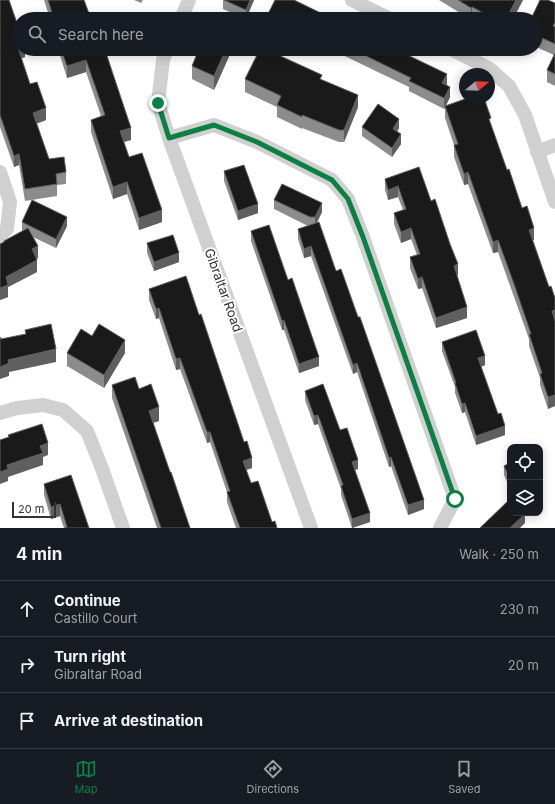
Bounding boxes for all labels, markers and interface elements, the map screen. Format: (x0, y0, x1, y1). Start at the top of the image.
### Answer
search box (12, 12, 543, 56)
icon: search (26, 23, 48, 45)
text: Search here (58, 25, 144, 44)
north arrow (459, 68, 495, 104)
route end (149, 94, 167, 112)
street label: Gibraltar Road (201, 246, 247, 334)
map controls (507, 444, 543, 516)
button: locate (507, 444, 543, 480)
button: layers (507, 480, 543, 516)
route start (446, 490, 464, 508)
scale bar (12, 500, 56, 519)
text: 20 m (18, 502, 44, 516)
text: 4 min (16, 544, 62, 564)
text: Walk · 250 m (459, 546, 539, 562)
text: Continue (54, 591, 121, 610)
icon: ahead (16, 598, 38, 620)
text: 230 m (500, 601, 539, 617)
text: Castillo Court (54, 610, 137, 626)
text: Turn right (54, 647, 126, 666)
icon: right (16, 654, 38, 676)
text: 20 m (508, 657, 539, 673)
text: Gibraltar Road (54, 666, 142, 682)
icon: arrive (16, 710, 38, 732)
text: Arrive at destination (54, 711, 203, 730)
tab: Map (75, 758, 97, 796)
tab: Directions (247, 758, 299, 796)
tab: Saved (448, 758, 480, 796)

